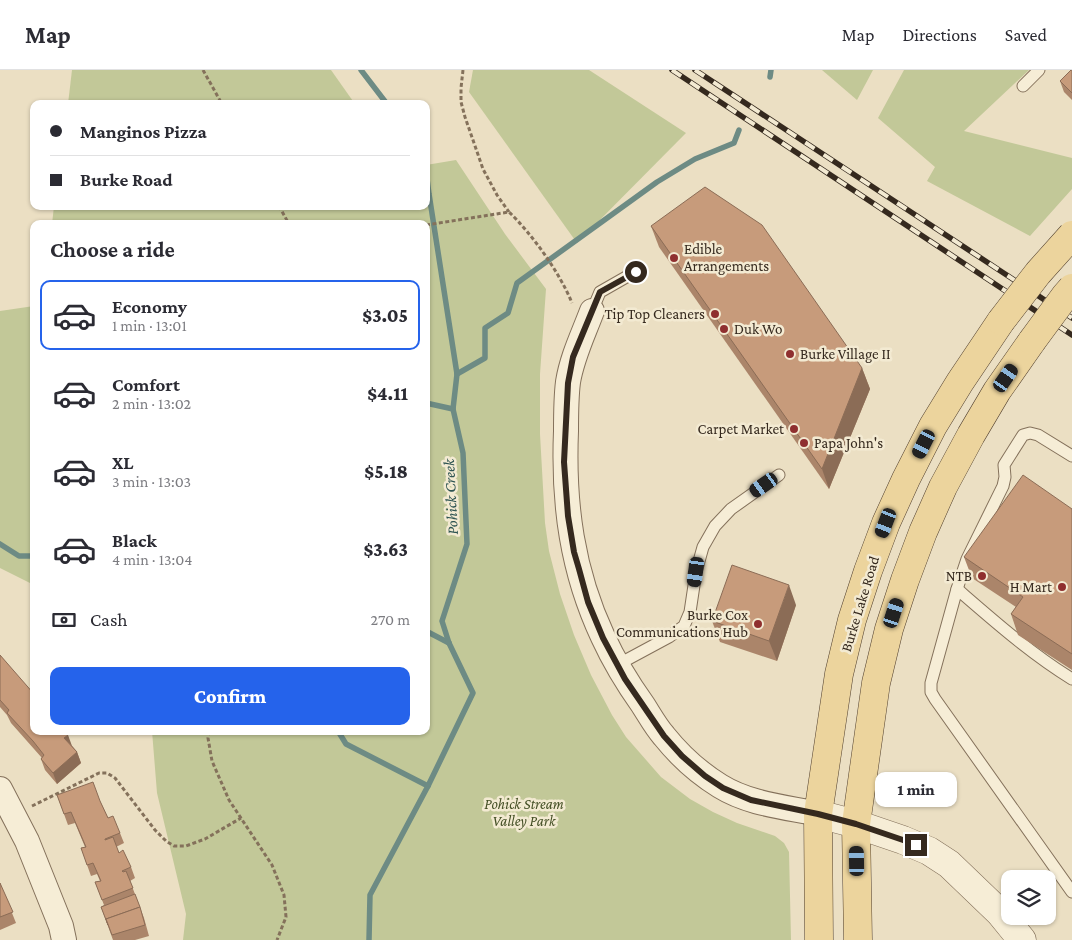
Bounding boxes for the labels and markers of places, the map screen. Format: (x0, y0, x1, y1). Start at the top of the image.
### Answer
place label: Edible Arrangements (684, 241, 769, 275)
marker: Edible Arrangements (668, 252, 680, 264)
place label: Tip Top Cleaners (604, 306, 705, 323)
marker: Tip Top Cleaners (709, 308, 721, 320)
place label: Duk Wo (734, 321, 783, 337)
marker: Duk Wo (718, 323, 730, 335)
place label: Burke Village II (800, 346, 891, 363)
marker: Burke Village II (784, 348, 796, 360)
place label: Carpet Market (697, 421, 785, 438)
marker: Carpet Market (788, 423, 800, 435)
place label: Papa John's (814, 435, 883, 452)
marker: Papa John's (798, 437, 810, 449)
place label: NTB (946, 568, 972, 584)
marker: NTB (976, 570, 988, 582)
place label: H Mart (1010, 579, 1053, 595)
marker: H Mart (1056, 581, 1068, 593)
place label: Burke Cox Communications Hub (616, 607, 748, 640)
marker: Burke Cox Communications Hub (752, 618, 764, 630)

